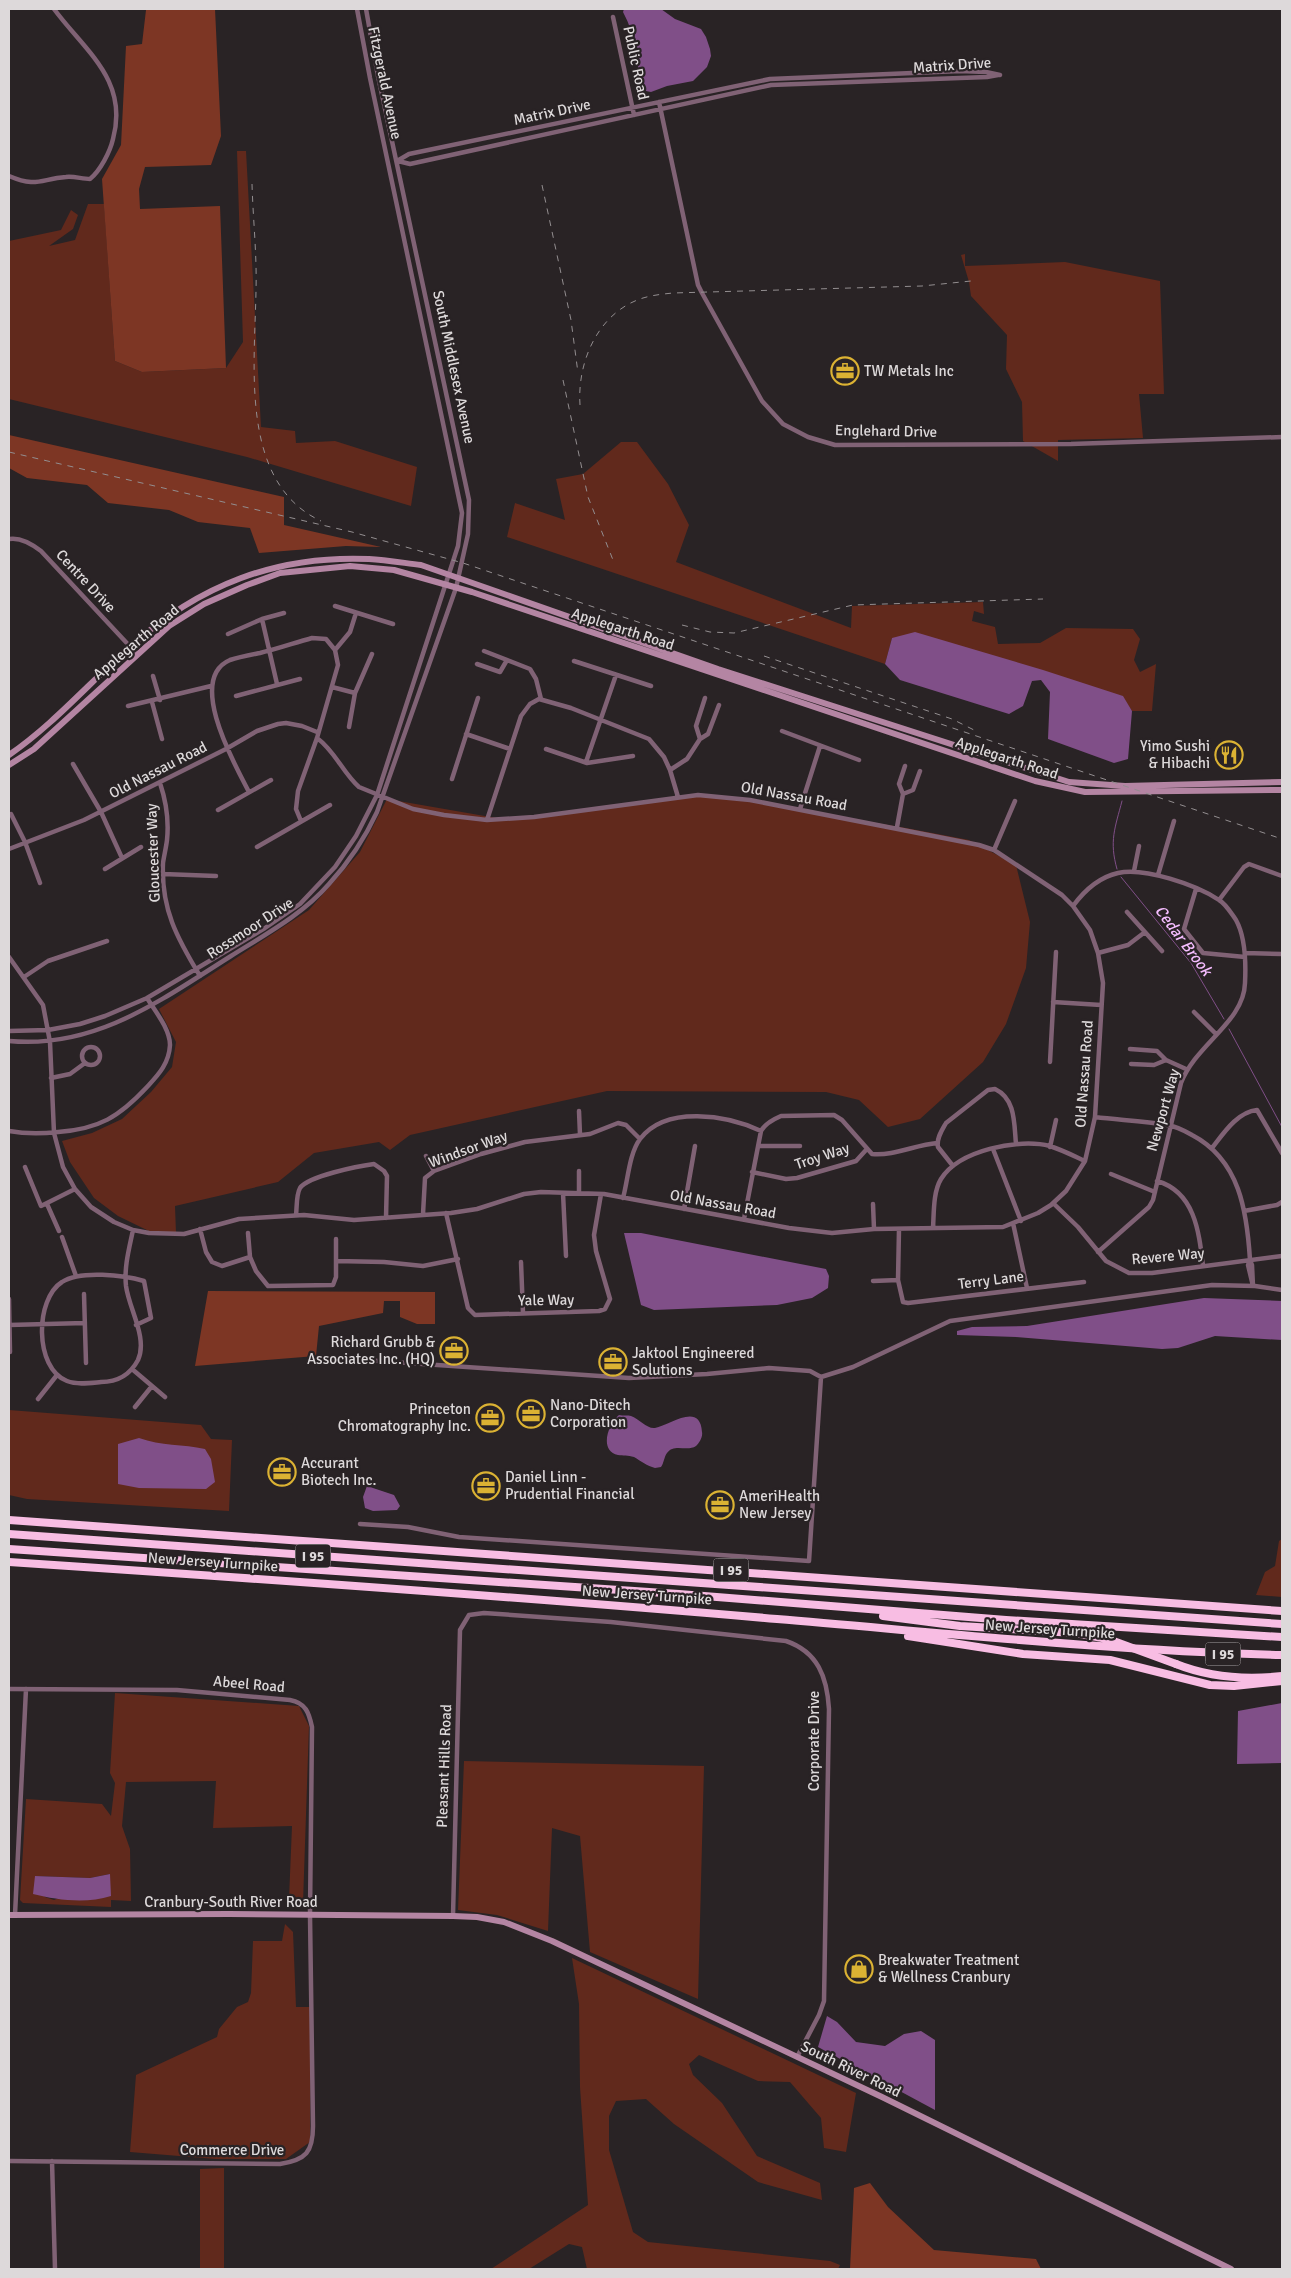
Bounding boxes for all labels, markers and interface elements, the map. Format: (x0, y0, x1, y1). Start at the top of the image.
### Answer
street label: Public Road (619, 24, 653, 102)
street label: Fitzgerald Avenue (364, 25, 406, 141)
street label: Matrix Drive (912, 53, 992, 77)
street label: Matrix Drive (512, 95, 592, 129)
street label: South Middlesex Avenue (429, 289, 479, 445)
office icon: TW Metals Inc (830, 356, 860, 386)
place label: TW Metals Inc (864, 362, 954, 380)
street label: Englehard Drive (835, 421, 937, 441)
street label: Centre Drive (52, 546, 120, 616)
street label: Applegarth Road (89, 601, 183, 683)
street label: Applegarth Road (569, 604, 677, 654)
street label: Applegarth Road (953, 733, 1061, 783)
place label: Yimo Sushi & Hibachi (1140, 737, 1210, 772)
street label: Old Nassau Road (106, 738, 210, 802)
restaurant icon: Yimo Sushi & Hibachi (1214, 740, 1244, 770)
street label: Old Nassau Road (739, 778, 849, 814)
street label: Gloucester Way (142, 803, 164, 903)
street label: Rossmoor Drive (203, 893, 297, 963)
water label: Cedar Brook (1150, 901, 1217, 981)
street label: Old Nassau Road (1071, 1020, 1097, 1128)
street label: Newport Way (1143, 1067, 1183, 1153)
street label: Windsor Way (426, 1126, 510, 1172)
street label: Troy Way (792, 1139, 852, 1173)
street label: Old Nassau Road (668, 1186, 778, 1222)
street label: Revere Way (1131, 1244, 1205, 1268)
street label: Terry Lane (957, 1267, 1025, 1293)
street label: Yale Way (518, 1291, 574, 1309)
place label: Richard Grubb & Associates Inc. (HQ) (307, 1333, 436, 1368)
office icon: Richard Grubb & Associates Inc. (HQ) (439, 1336, 469, 1366)
place label: Jaktool Engineered Solutions (632, 1344, 754, 1379)
office icon: Jaktool Engineered Solutions (598, 1347, 628, 1377)
place label: Nano-Ditech Corporation (550, 1396, 631, 1431)
office icon: Nano-Ditech Corporation (516, 1399, 546, 1429)
place label: Princeton Chromatography Inc. (338, 1400, 471, 1435)
office icon: Princeton Chromatography Inc. (475, 1403, 505, 1433)
place label: Accurant Biotech Inc. (301, 1454, 377, 1489)
office icon: Accurant Biotech Inc. (267, 1457, 297, 1487)
place label: Daniel Linn - Prudential Financial (505, 1468, 635, 1503)
office icon: Daniel Linn - Prudential Financial (471, 1471, 501, 1501)
place label: AmeriHealth New Jersey (739, 1487, 820, 1522)
office icon: AmeriHealth New Jersey (705, 1490, 735, 1520)
road number: I 95 (296, 1544, 330, 1568)
street label: New Jersey Turnpike (147, 1548, 279, 1576)
road number: I 95 (714, 1558, 748, 1582)
street label: New Jersey Turnpike (581, 1581, 713, 1609)
street label: New Jersey Turnpike (984, 1615, 1116, 1643)
road number: I 95 (1206, 1642, 1240, 1666)
street label: Abeel Road (212, 1672, 286, 1696)
street label: Corporate Drive (805, 1691, 823, 1791)
street label: Pleasant Hills Road (433, 1704, 455, 1828)
street label: Cranbury-South River Road (144, 1893, 318, 1911)
place label: Breakwater Treatment & Wellness Cranbury (878, 1951, 1019, 1986)
shop icon: Breakwater Treatment & Wellness Cranbury (844, 1954, 874, 1984)
street label: South River Road (798, 2037, 904, 2101)
street label: Commerce Drive (180, 2141, 284, 2159)

